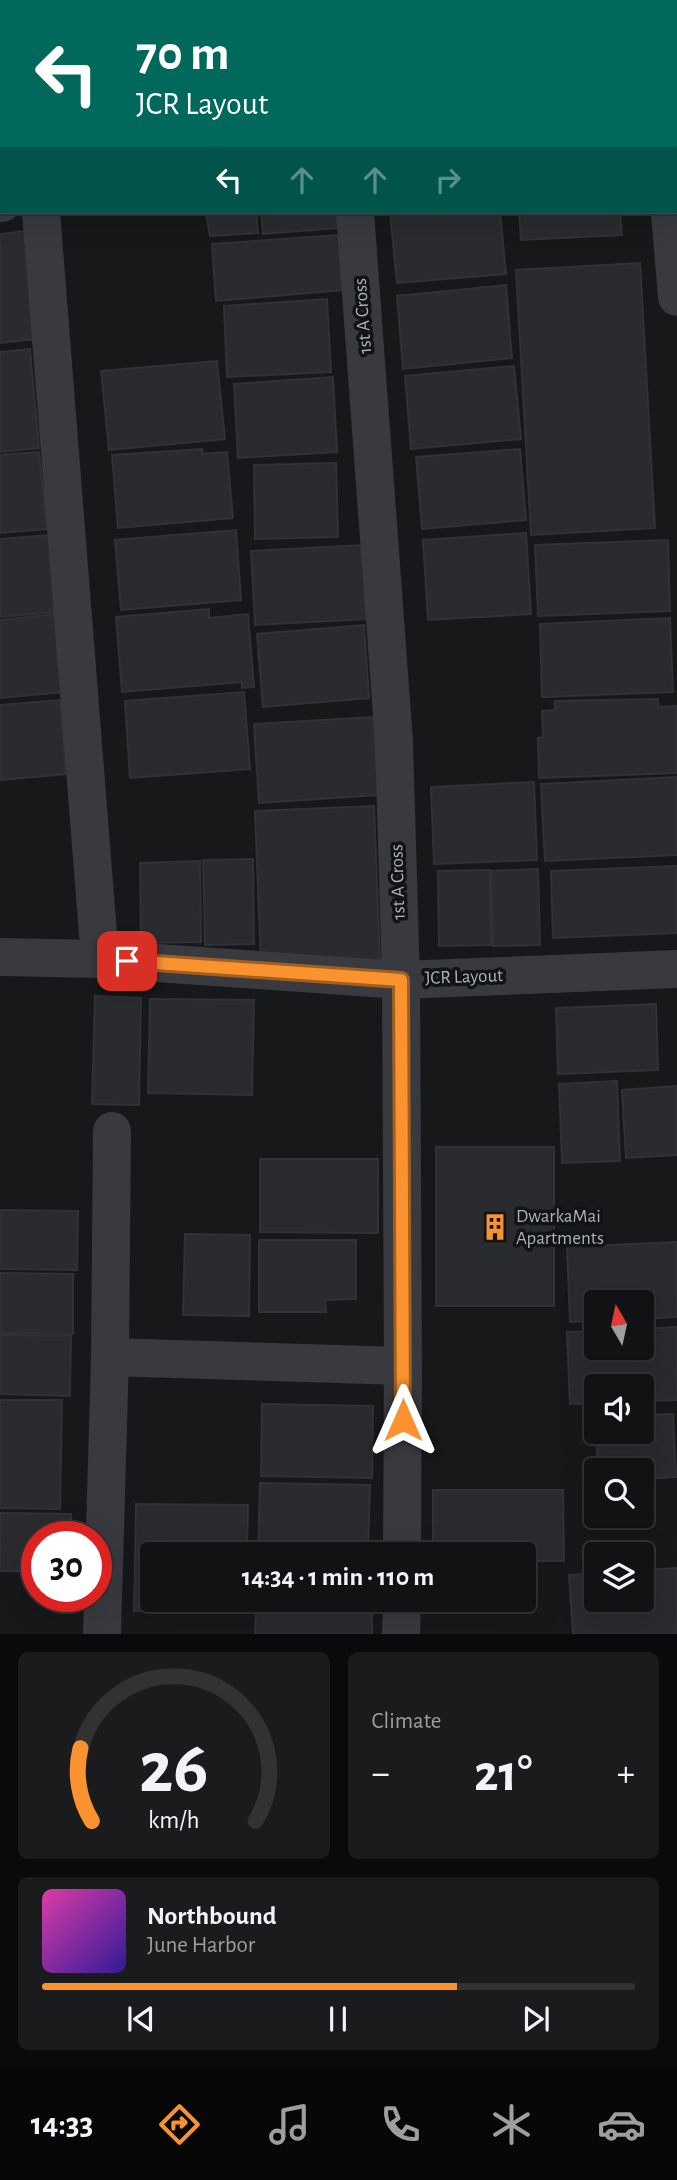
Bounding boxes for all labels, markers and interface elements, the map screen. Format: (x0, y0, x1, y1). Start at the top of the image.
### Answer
icon: left (21, 28, 112, 119)
text: 70 m (136, 30, 230, 79)
text: JCR Layout (136, 88, 268, 120)
icon: left (210, 161, 248, 199)
icon: ahead (283, 161, 321, 199)
icon: ahead (356, 161, 394, 199)
icon: right (429, 161, 467, 199)
street label: 1st A Cross (351, 277, 375, 355)
street label: 1st A Cross (387, 844, 409, 920)
pin (97, 931, 157, 991)
icon: arrive (108, 942, 146, 980)
street label: JCR Layout (424, 966, 504, 988)
place label: DwarkaMai Apartments (516, 1207, 604, 1248)
building icon: DwarkaMai Apartments (480, 1212, 510, 1242)
north arrow (584, 1290, 654, 1360)
map controls (584, 1290, 654, 1612)
button: sound (584, 1374, 654, 1444)
position arrow (366, 1383, 440, 1457)
button: search (584, 1458, 654, 1528)
speed limit sign: 30 (21, 1521, 112, 1612)
button: layers (584, 1542, 654, 1612)
text: 14:34 · 1 min · 110 m (242, 1564, 434, 1590)
text: Climate (372, 1710, 441, 1733)
text: 26 (139, 1734, 208, 1807)
text: 21° (474, 1748, 532, 1800)
text: − (372, 1755, 390, 1793)
text: + (617, 1755, 635, 1793)
text: km/h (148, 1808, 200, 1833)
text: Northbound (147, 1903, 276, 1929)
text: June Harbor (147, 1934, 255, 1957)
icon: previous (122, 2000, 160, 2038)
icon: pause (319, 2000, 357, 2038)
icon: next (517, 2000, 555, 2038)
icon: directions (155, 2100, 204, 2149)
icon: music (265, 2100, 314, 2149)
icon: phone (376, 2100, 425, 2149)
icon: climate (487, 2100, 536, 2149)
icon: car (597, 2100, 646, 2149)
text: 14:33 (31, 2108, 93, 2140)

